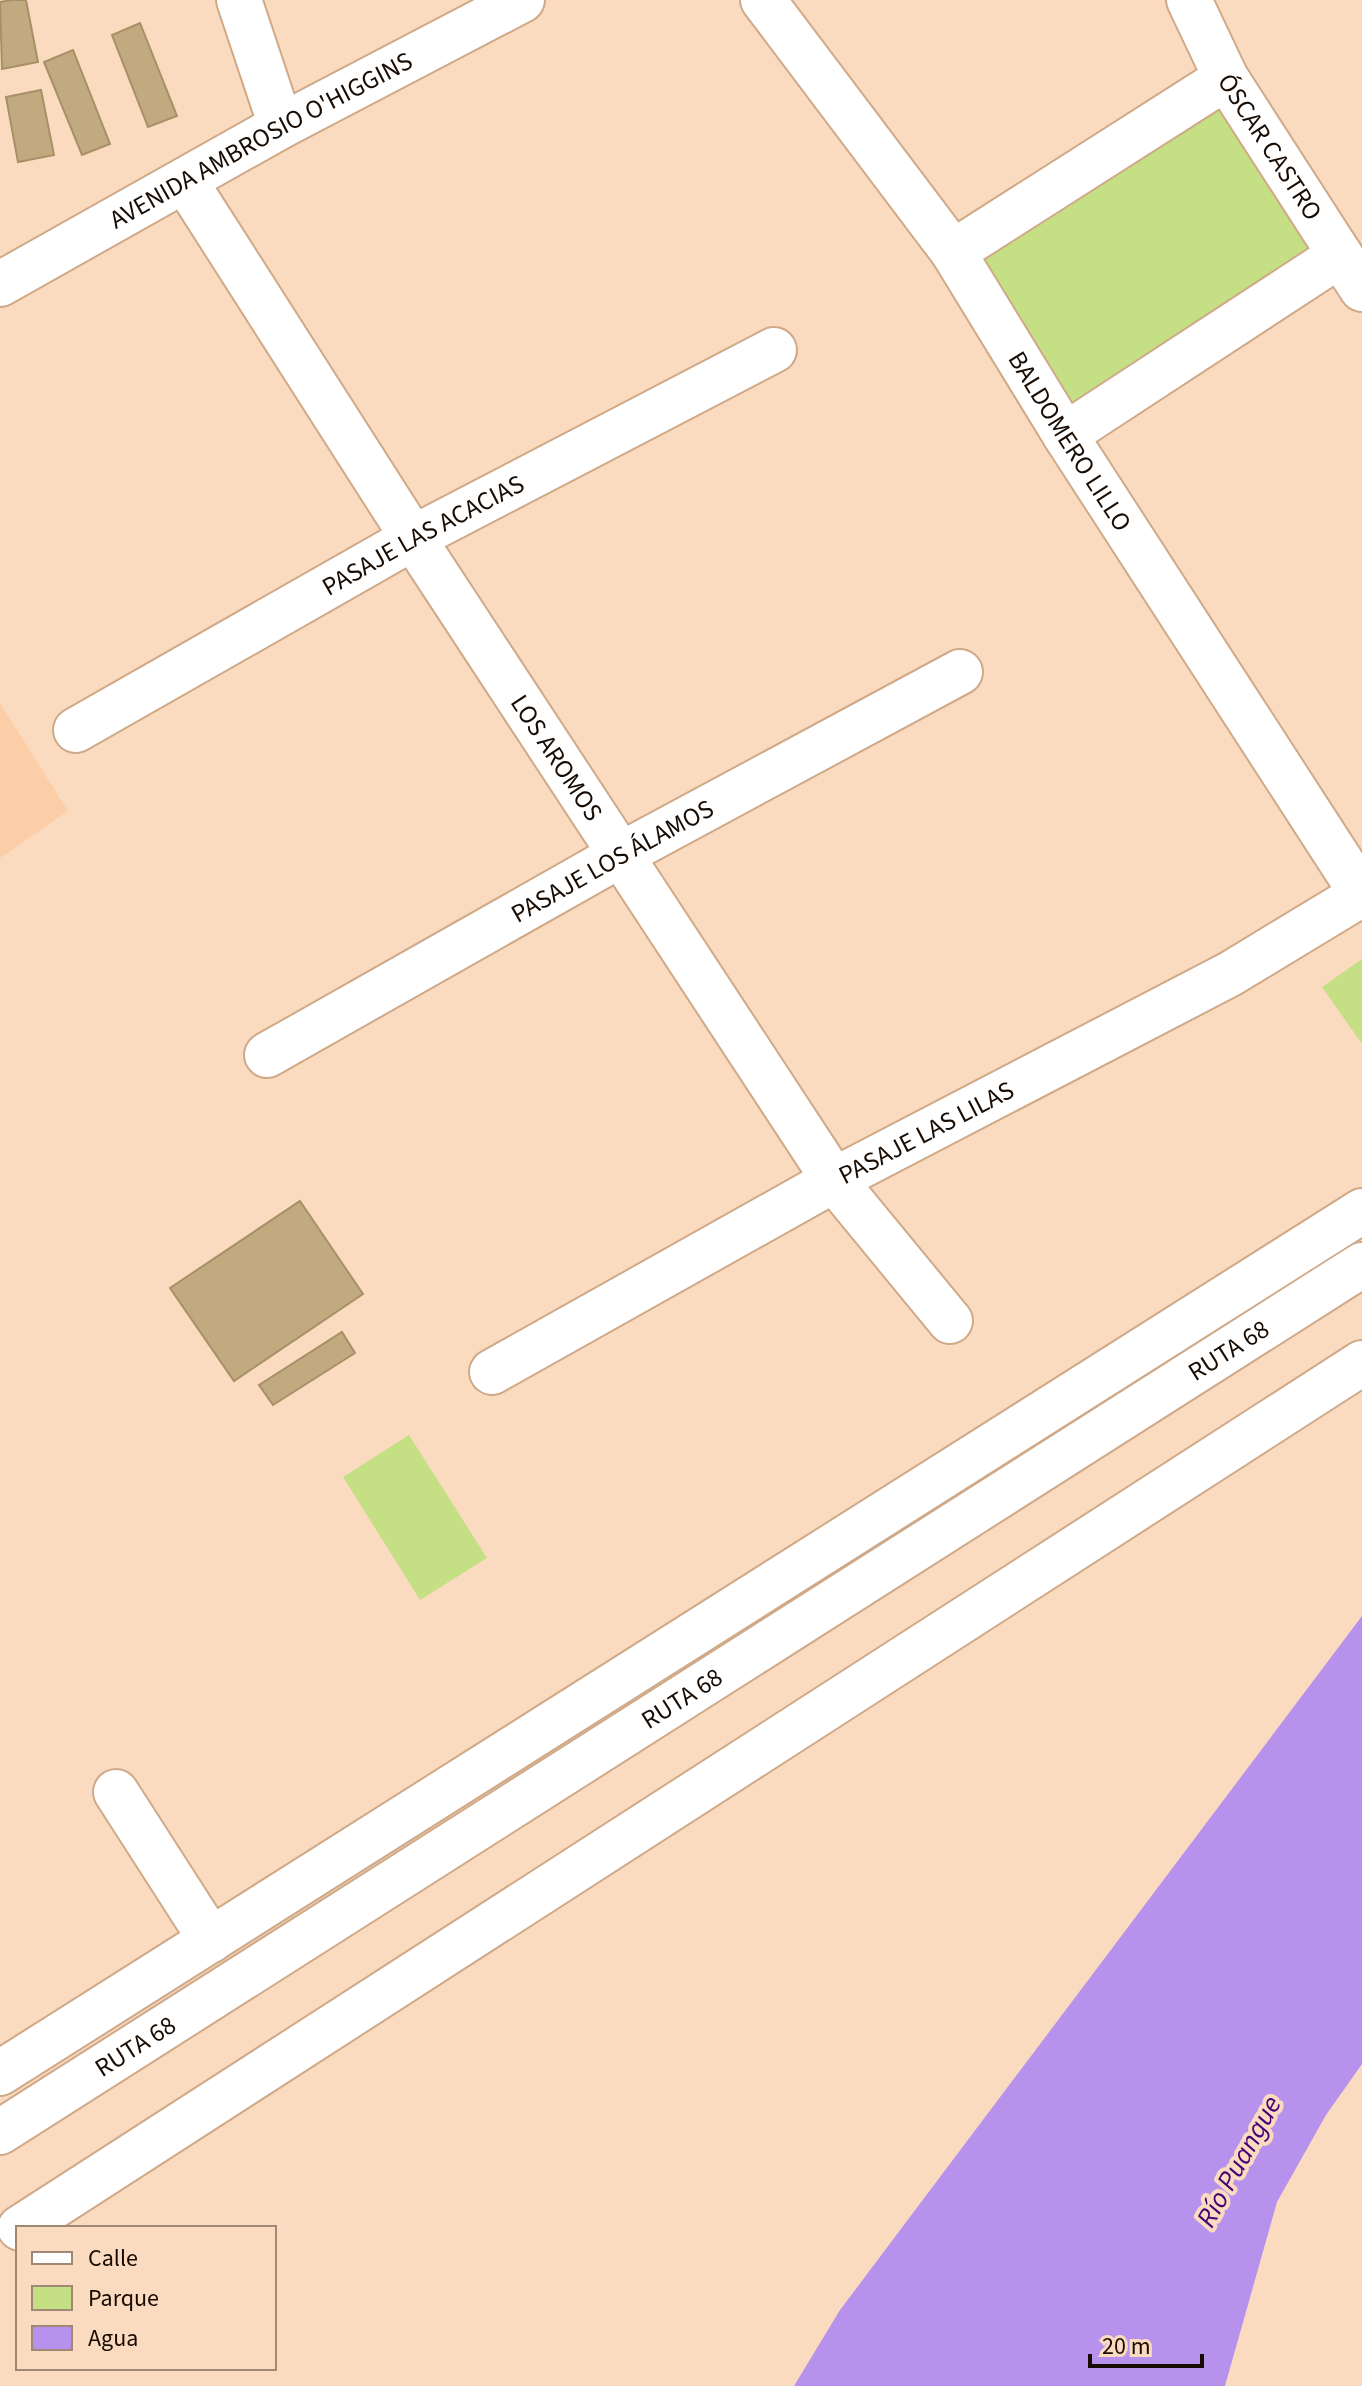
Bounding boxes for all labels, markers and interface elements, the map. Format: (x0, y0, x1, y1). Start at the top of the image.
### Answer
street label: AVENIDA AMBROSIO O'HIGGINS (103, 42, 419, 238)
street label: ÓSCAR CASTRO (1209, 66, 1331, 228)
street label: BALDOMERO LILLO (999, 344, 1140, 539)
street label: PASAJE LAS ACACIAS (315, 465, 531, 605)
street label: LOS AROMOS (501, 687, 612, 828)
street label: PASAJE LOS ÁLAMOS (504, 790, 720, 932)
street label: PASAJE LAS LILAS (832, 1072, 1021, 1194)
street label: RUTA 68 (1181, 1311, 1276, 1390)
street label: RUTA 68 (634, 1659, 730, 1738)
street label: RUTA 68 (87, 2007, 183, 2086)
water label: Río Puangue (1186, 2088, 1291, 2235)
legend (16, 2226, 276, 2370)
text: Calle (88, 2241, 138, 2276)
text: Parque (88, 2281, 159, 2316)
scale bar (1090, 2318, 1202, 2368)
text: Agua (88, 2321, 138, 2356)
text: 20 m (1102, 2329, 1151, 2364)

